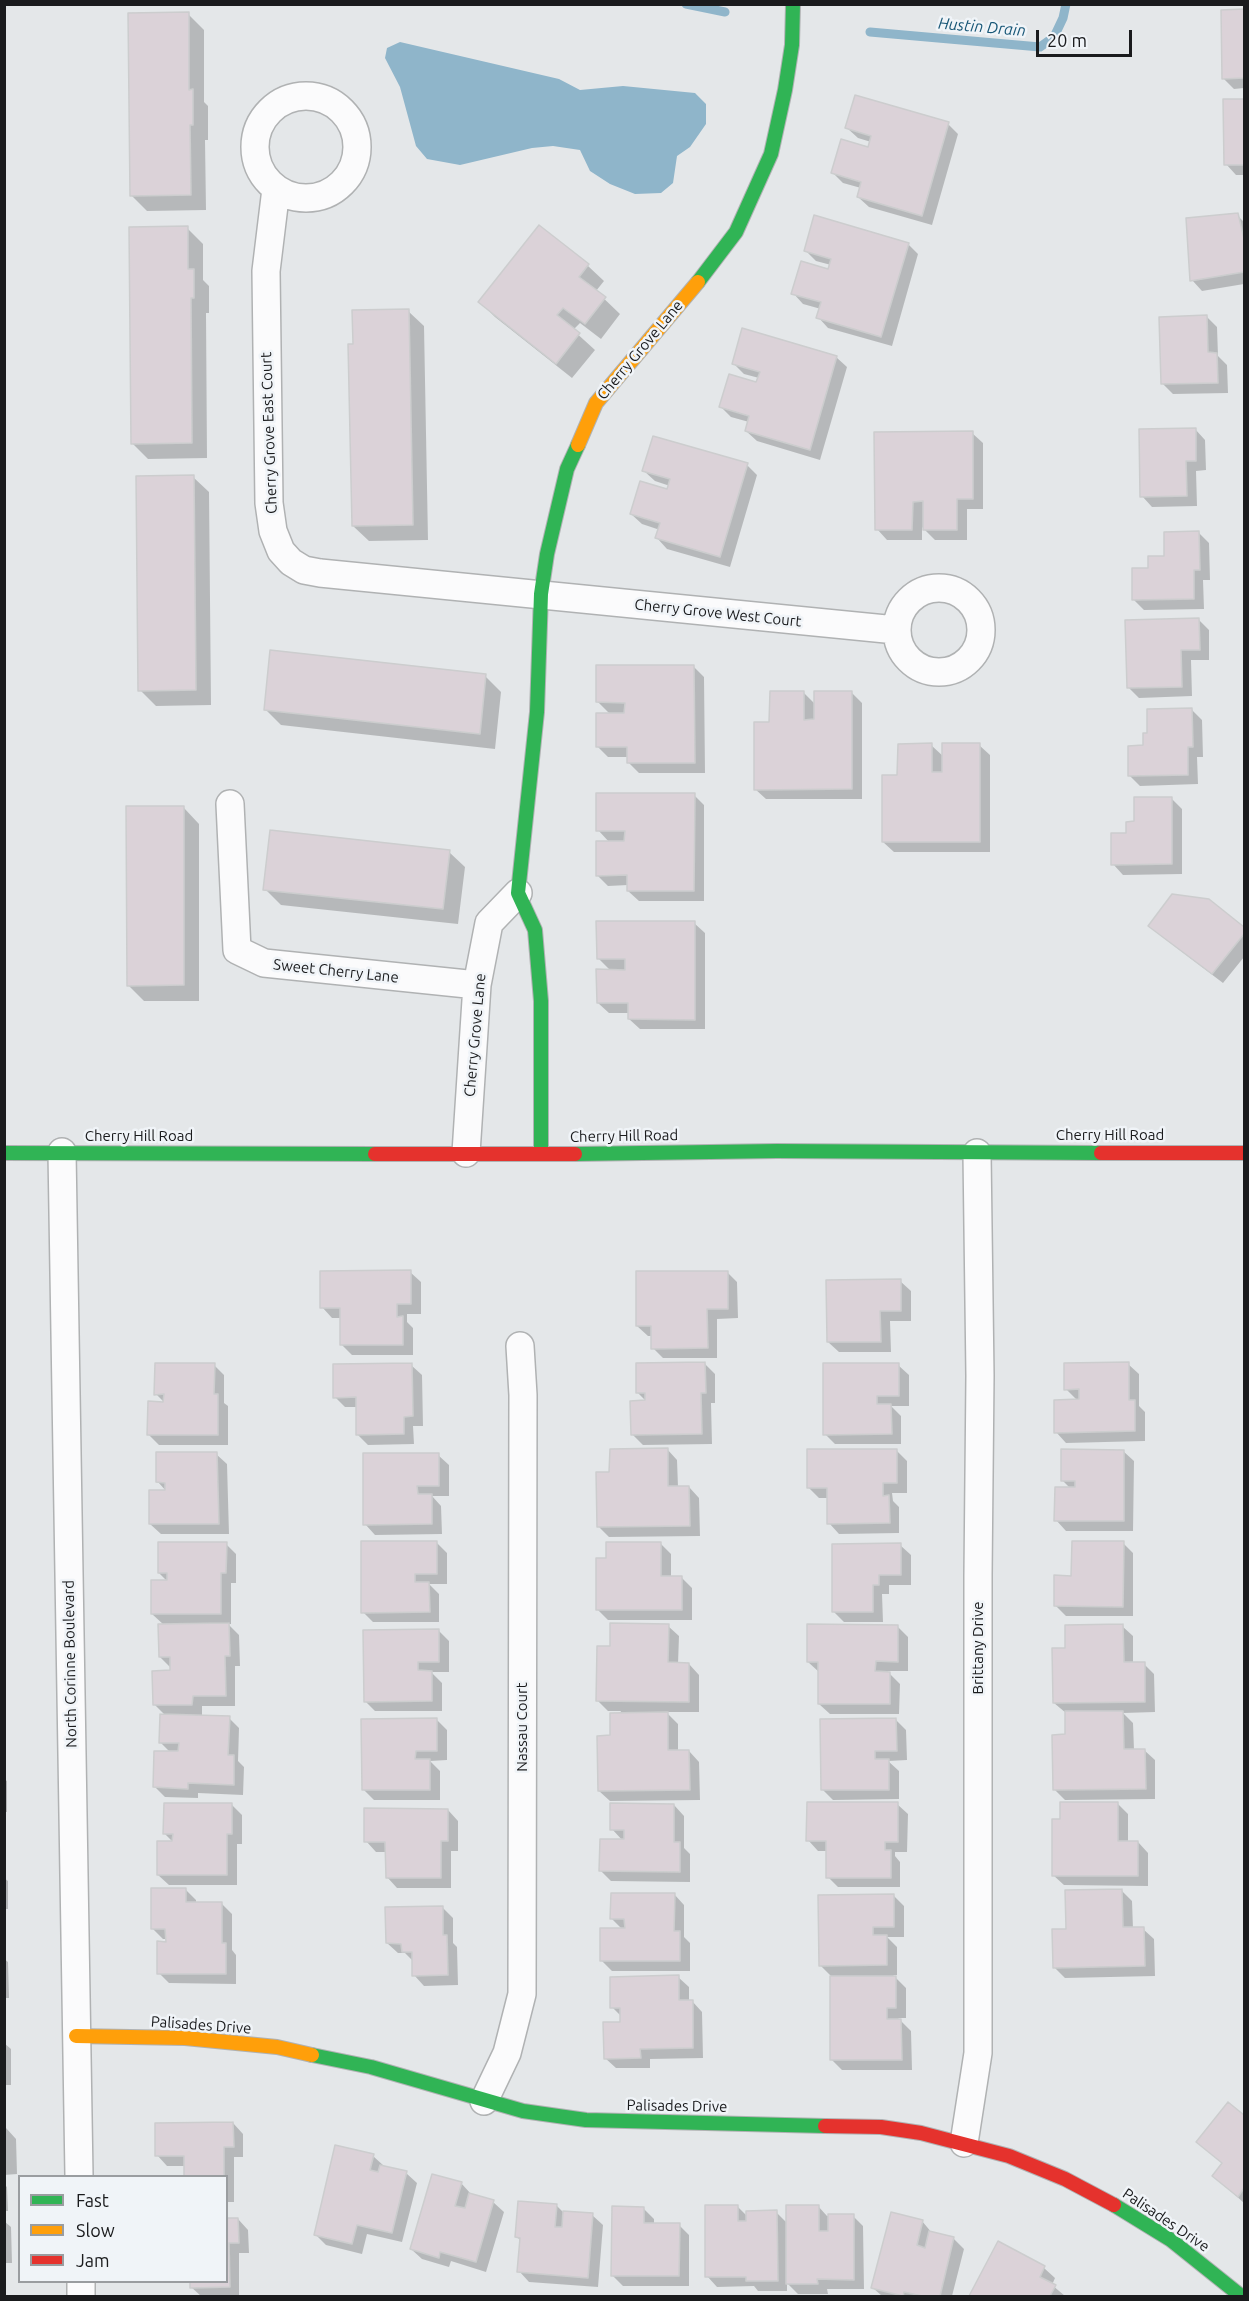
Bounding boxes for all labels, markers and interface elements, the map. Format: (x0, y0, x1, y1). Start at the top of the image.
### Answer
water label: Hustin Drain (937, 14, 1027, 40)
scale bar (1039, 18, 1135, 56)
text: 20 m (1047, 30, 1087, 50)
street label: Cherry Grove Lane (593, 297, 687, 403)
street label: Cherry Grove East Court (257, 352, 281, 514)
street label: Cherry Grove West Court (634, 595, 802, 631)
street label: Sweet Cherry Lane (272, 955, 400, 987)
street label: Cherry Grove Lane (461, 972, 489, 1098)
street label: Cherry Hill Road (570, 1126, 678, 1146)
street label: Cherry Hill Road (1056, 1126, 1164, 1144)
street label: Cherry Hill Road (85, 1127, 193, 1145)
street label: North Corinne Boulevard (60, 1580, 80, 1748)
street label: Brittany Drive (969, 1602, 987, 1694)
street label: Nassau Court (513, 1682, 531, 1772)
street label: Palisades Drive (150, 2013, 252, 2037)
street label: Palisades Drive (626, 2096, 728, 2116)
legend (18, 2175, 228, 2283)
street label: Palisades Drive (1119, 2184, 1213, 2256)
text: Fast (76, 2190, 109, 2210)
text: Slow (76, 2220, 115, 2240)
text: Jam (76, 2250, 110, 2270)

